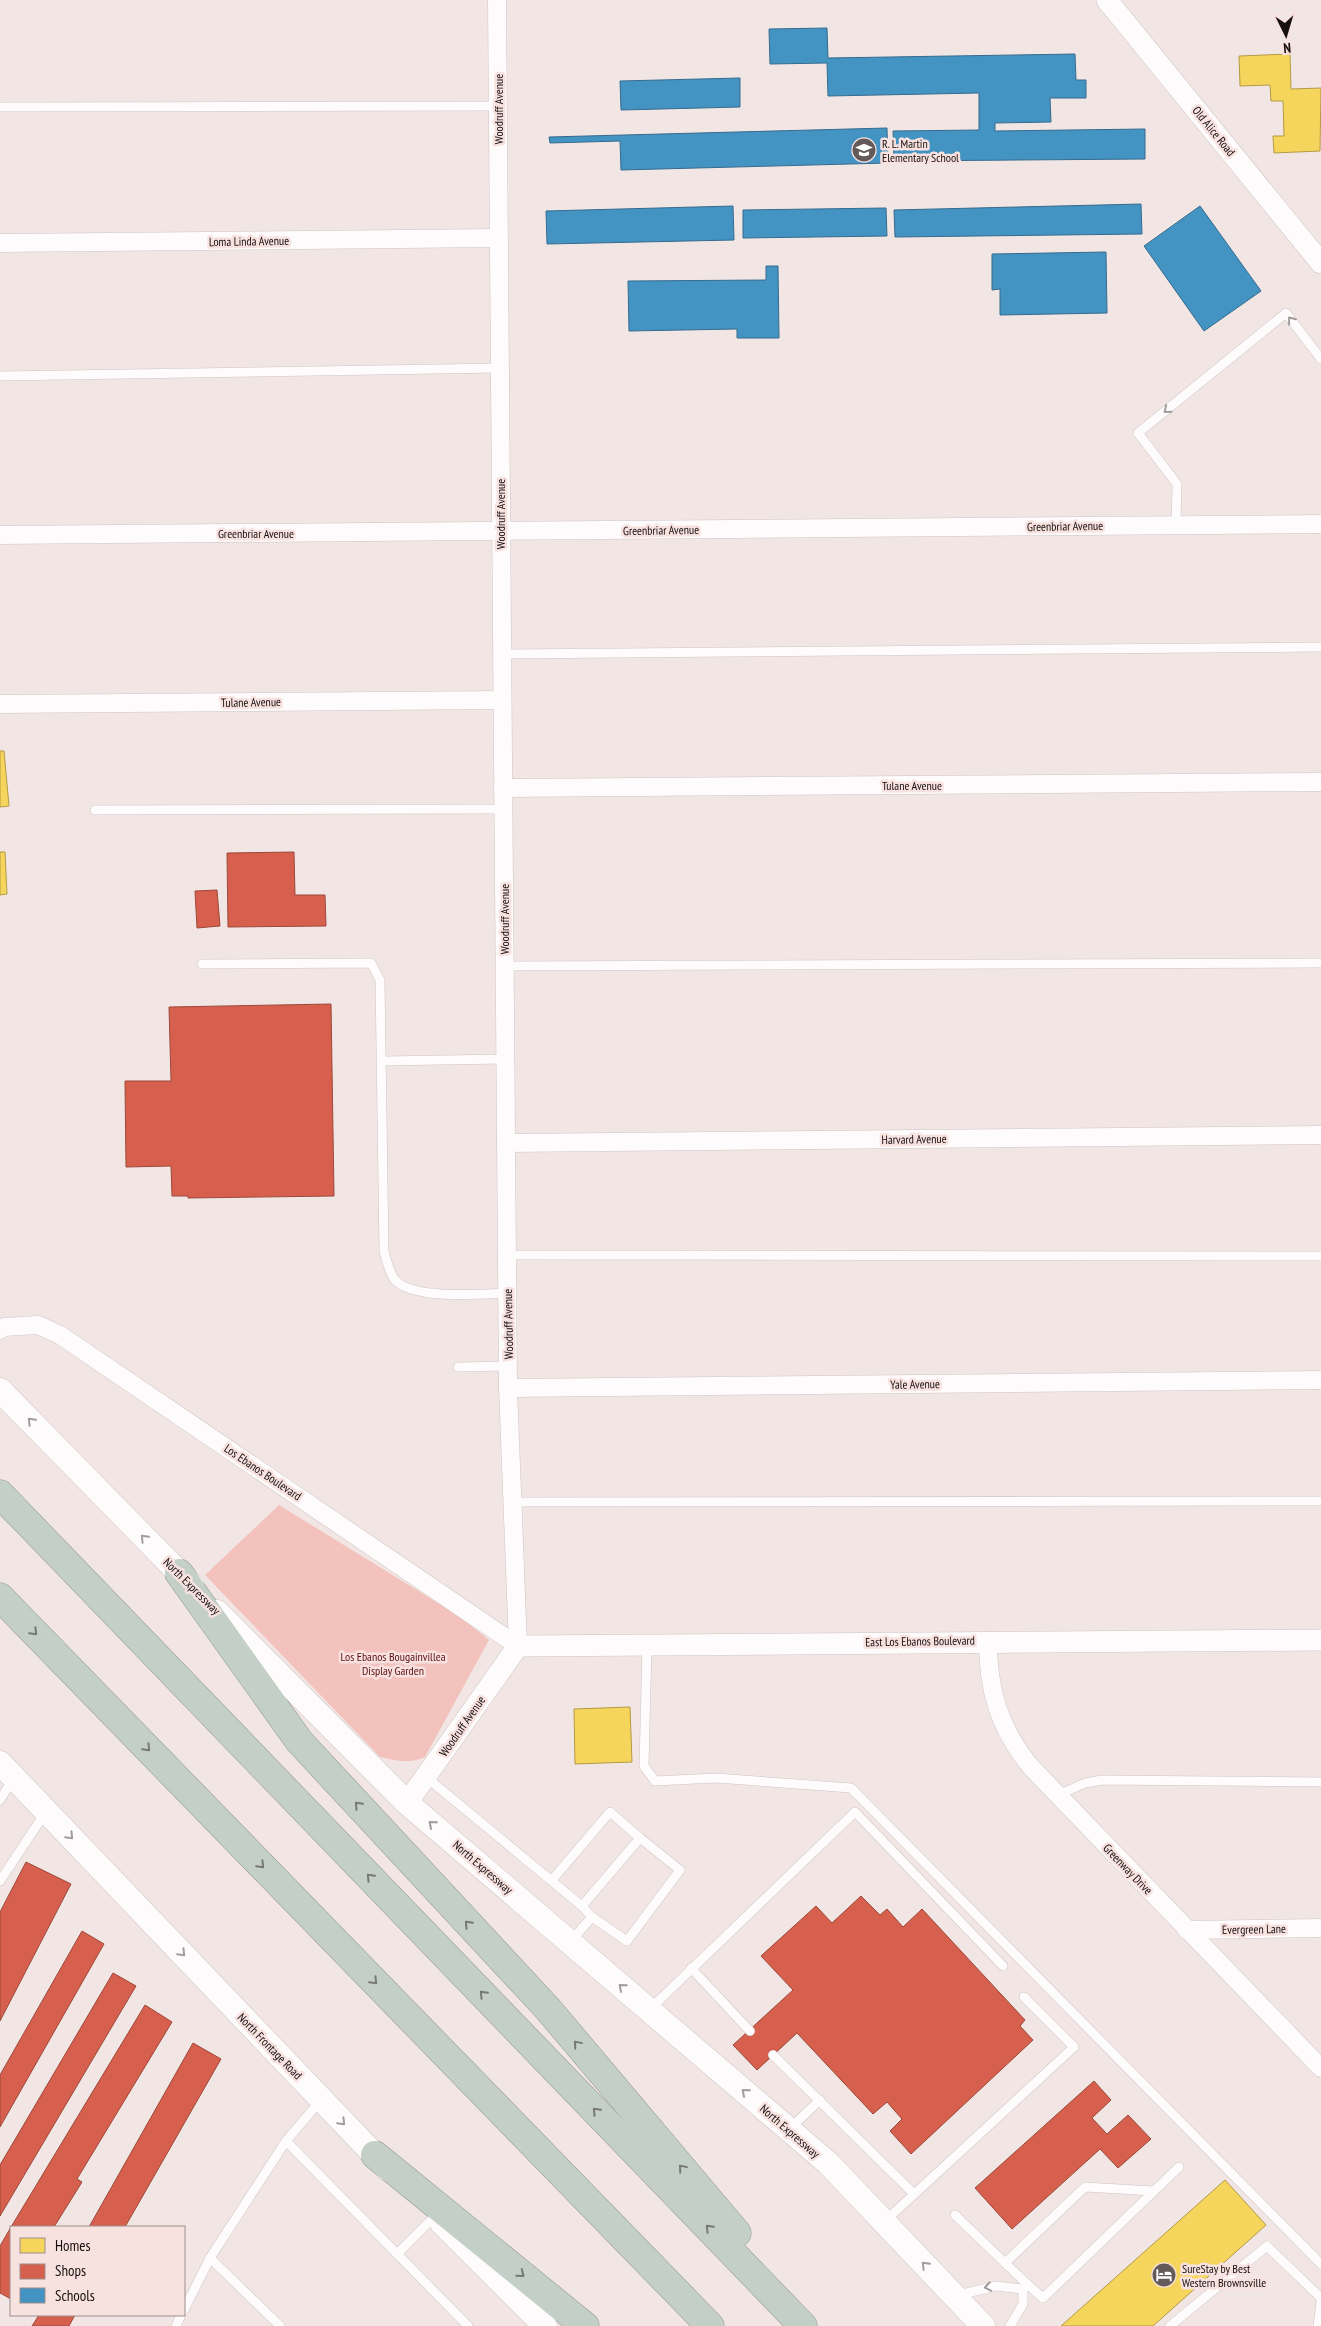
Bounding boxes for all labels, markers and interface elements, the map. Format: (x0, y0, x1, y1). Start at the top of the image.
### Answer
north arrow (1261, 10, 1311, 60)
text: N (1283, 39, 1292, 57)
street label: Woodruff Avenue (491, 74, 506, 144)
street label: Old Alice Road (1189, 103, 1239, 159)
place label: R. L. Martin Elementary School (882, 136, 959, 165)
school or university icon: R. L. Martin Elementary School (851, 137, 877, 163)
street label: Loma Linda Avenue (209, 233, 289, 249)
one-way arrow (1289, 317, 1297, 326)
one-way arrow (1164, 404, 1173, 412)
street label: Woodruff Avenue (493, 479, 508, 549)
street label: Greenbriar Avenue (1027, 518, 1103, 534)
street label: Greenbriar Avenue (623, 522, 699, 538)
street label: Greenbriar Avenue (218, 526, 294, 541)
street label: Tulane Avenue (221, 694, 281, 710)
street label: Tulane Avenue (882, 778, 942, 793)
street label: Woodruff Avenue (497, 884, 512, 954)
street label: Harvard Avenue (881, 1131, 947, 1147)
street label: Woodruff Avenue (500, 1289, 516, 1359)
street label: Yale Avenue (890, 1376, 940, 1392)
one-way arrow (28, 1418, 37, 1427)
street label: Los Ebanos Boulevard (222, 1441, 304, 1503)
one-way arrow (141, 1534, 150, 1543)
street label: North Expressway (160, 1554, 224, 1618)
one-way arrow (28, 1626, 37, 1635)
street label: East Los Ebanos Boulevard (865, 1633, 975, 1649)
park label: Los Ebanos Bougainvillea Display Garden (341, 1649, 446, 1678)
street label: Woodruff Avenue (436, 1693, 488, 1759)
one-way arrow (141, 1743, 150, 1752)
one-way arrow (355, 1801, 364, 1810)
one-way arrow (429, 1821, 438, 1830)
one-way arrow (64, 1830, 73, 1839)
street label: North Expressway (450, 1837, 516, 1897)
street label: Greenway Drive (1100, 1841, 1156, 1897)
one-way arrow (255, 1859, 264, 1868)
one-way arrow (367, 1874, 376, 1883)
one-way arrow (465, 1920, 474, 1929)
street label: Evergreen Lane (1222, 1921, 1286, 1937)
one-way arrow (176, 1948, 185, 1957)
one-way arrow (368, 1975, 377, 1984)
one-way arrow (619, 1984, 628, 1992)
one-way arrow (480, 1991, 489, 2000)
street label: North Frontage Road (235, 2010, 305, 2082)
one-way arrow (575, 2041, 583, 2050)
one-way arrow (742, 2089, 751, 2098)
street label: North Expressway (757, 2101, 823, 2161)
one-way arrow (593, 2108, 602, 2117)
one-way arrow (337, 2116, 346, 2125)
one-way arrow (679, 2165, 688, 2174)
one-way arrow (706, 2225, 715, 2234)
legend (10, 2226, 185, 2316)
text: Homes (55, 2236, 91, 2255)
text: Shops (55, 2261, 86, 2280)
place label: SureStay by Best Western Brownsville (1182, 2261, 1266, 2290)
one-way arrow (922, 2262, 931, 2271)
hotel icon: SureStay by Best Western Brownsville (1151, 2262, 1177, 2288)
one-way arrow (516, 2269, 525, 2278)
one-way arrow (984, 2282, 993, 2292)
text: Schools (55, 2286, 95, 2305)

